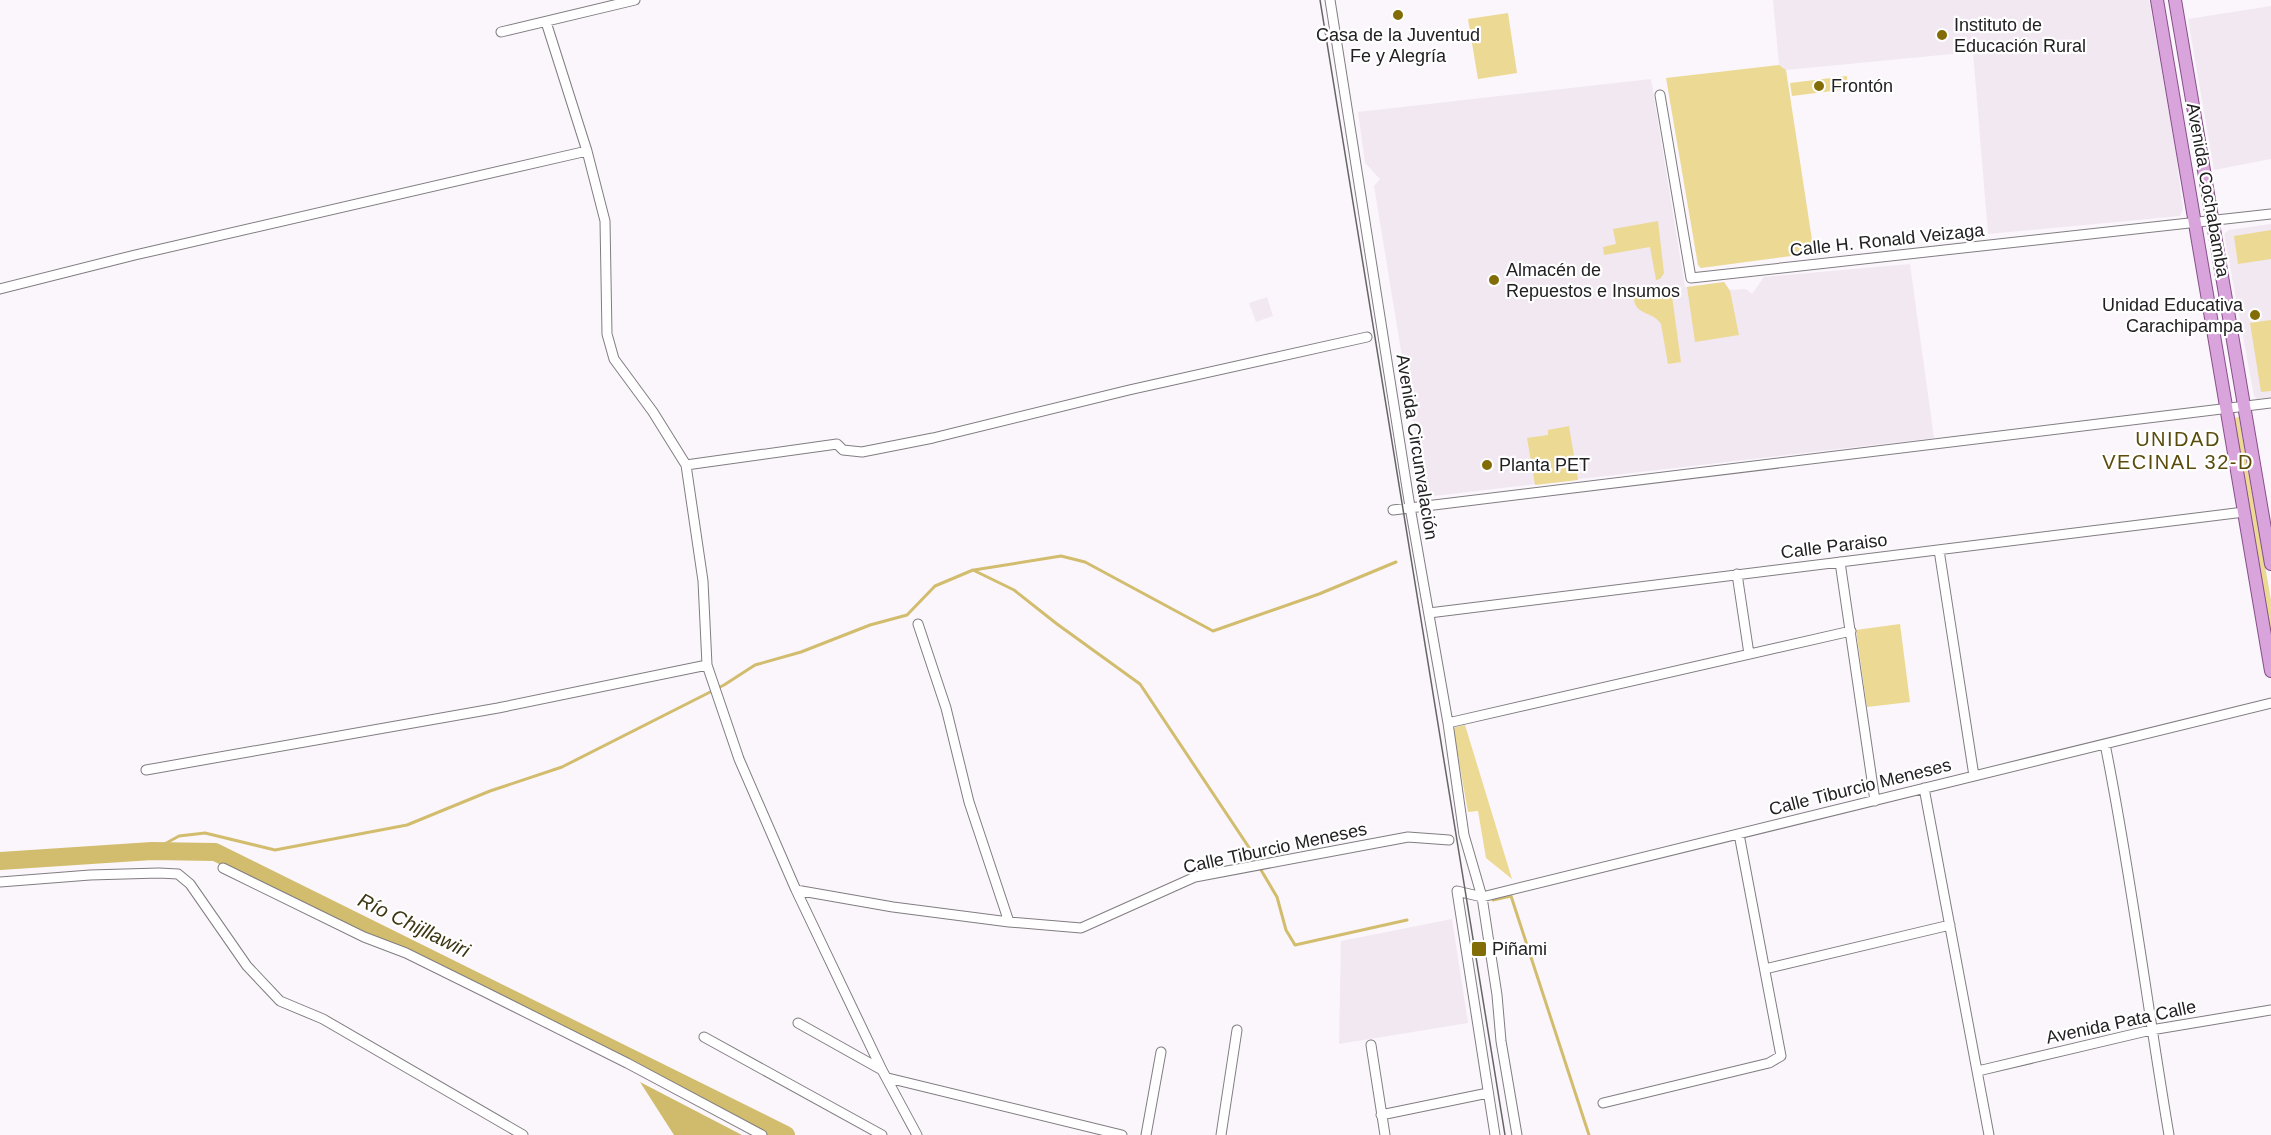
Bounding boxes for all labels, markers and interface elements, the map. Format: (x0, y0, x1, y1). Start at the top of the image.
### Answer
marker: Casa de la Juventud Fe y Alegría (1391, 8, 1405, 22)
place label: Instituto de Educación Rural (1954, 15, 2086, 56)
place label: Casa de la Juventud Fe y Alegría (1316, 25, 1480, 66)
marker: Instituto de Educación Rural (1935, 28, 1949, 42)
place label: Frontón (1831, 76, 1893, 96)
marker: Frontón (1812, 79, 1826, 93)
street label: Avenida Cochabamba (2183, 101, 2233, 280)
street label: Calle H. Ronald Veizaga (1789, 220, 1986, 260)
place label: Almacén de Repuestos e Insumos (1506, 260, 1680, 301)
marker: Almacén de Repuestos e Insumos (1487, 273, 1501, 287)
place label: Unidad Educativa Carachipampa (2102, 295, 2244, 336)
marker: Unidad Educativa Carachipampa (2248, 308, 2262, 322)
street label: Avenida Circunvalación (1392, 353, 1442, 541)
district label: UNIDAD VECINAL 32-D (2102, 428, 2254, 473)
place label: Planta PET (1499, 455, 1590, 475)
marker: Planta PET (1480, 458, 1494, 472)
street label: Calle Paraiso (1780, 530, 1888, 562)
street label: Calle Tiburcio Meneses (1767, 755, 1953, 819)
street label: Calle Tiburcio Meneses (1181, 819, 1369, 877)
water label: Río Chijllawiri (355, 889, 474, 962)
place label: Piñami (1492, 939, 1547, 959)
marker: Piñami (1470, 940, 1488, 958)
street label: Avenida Pata Calle (2044, 996, 2198, 1048)

